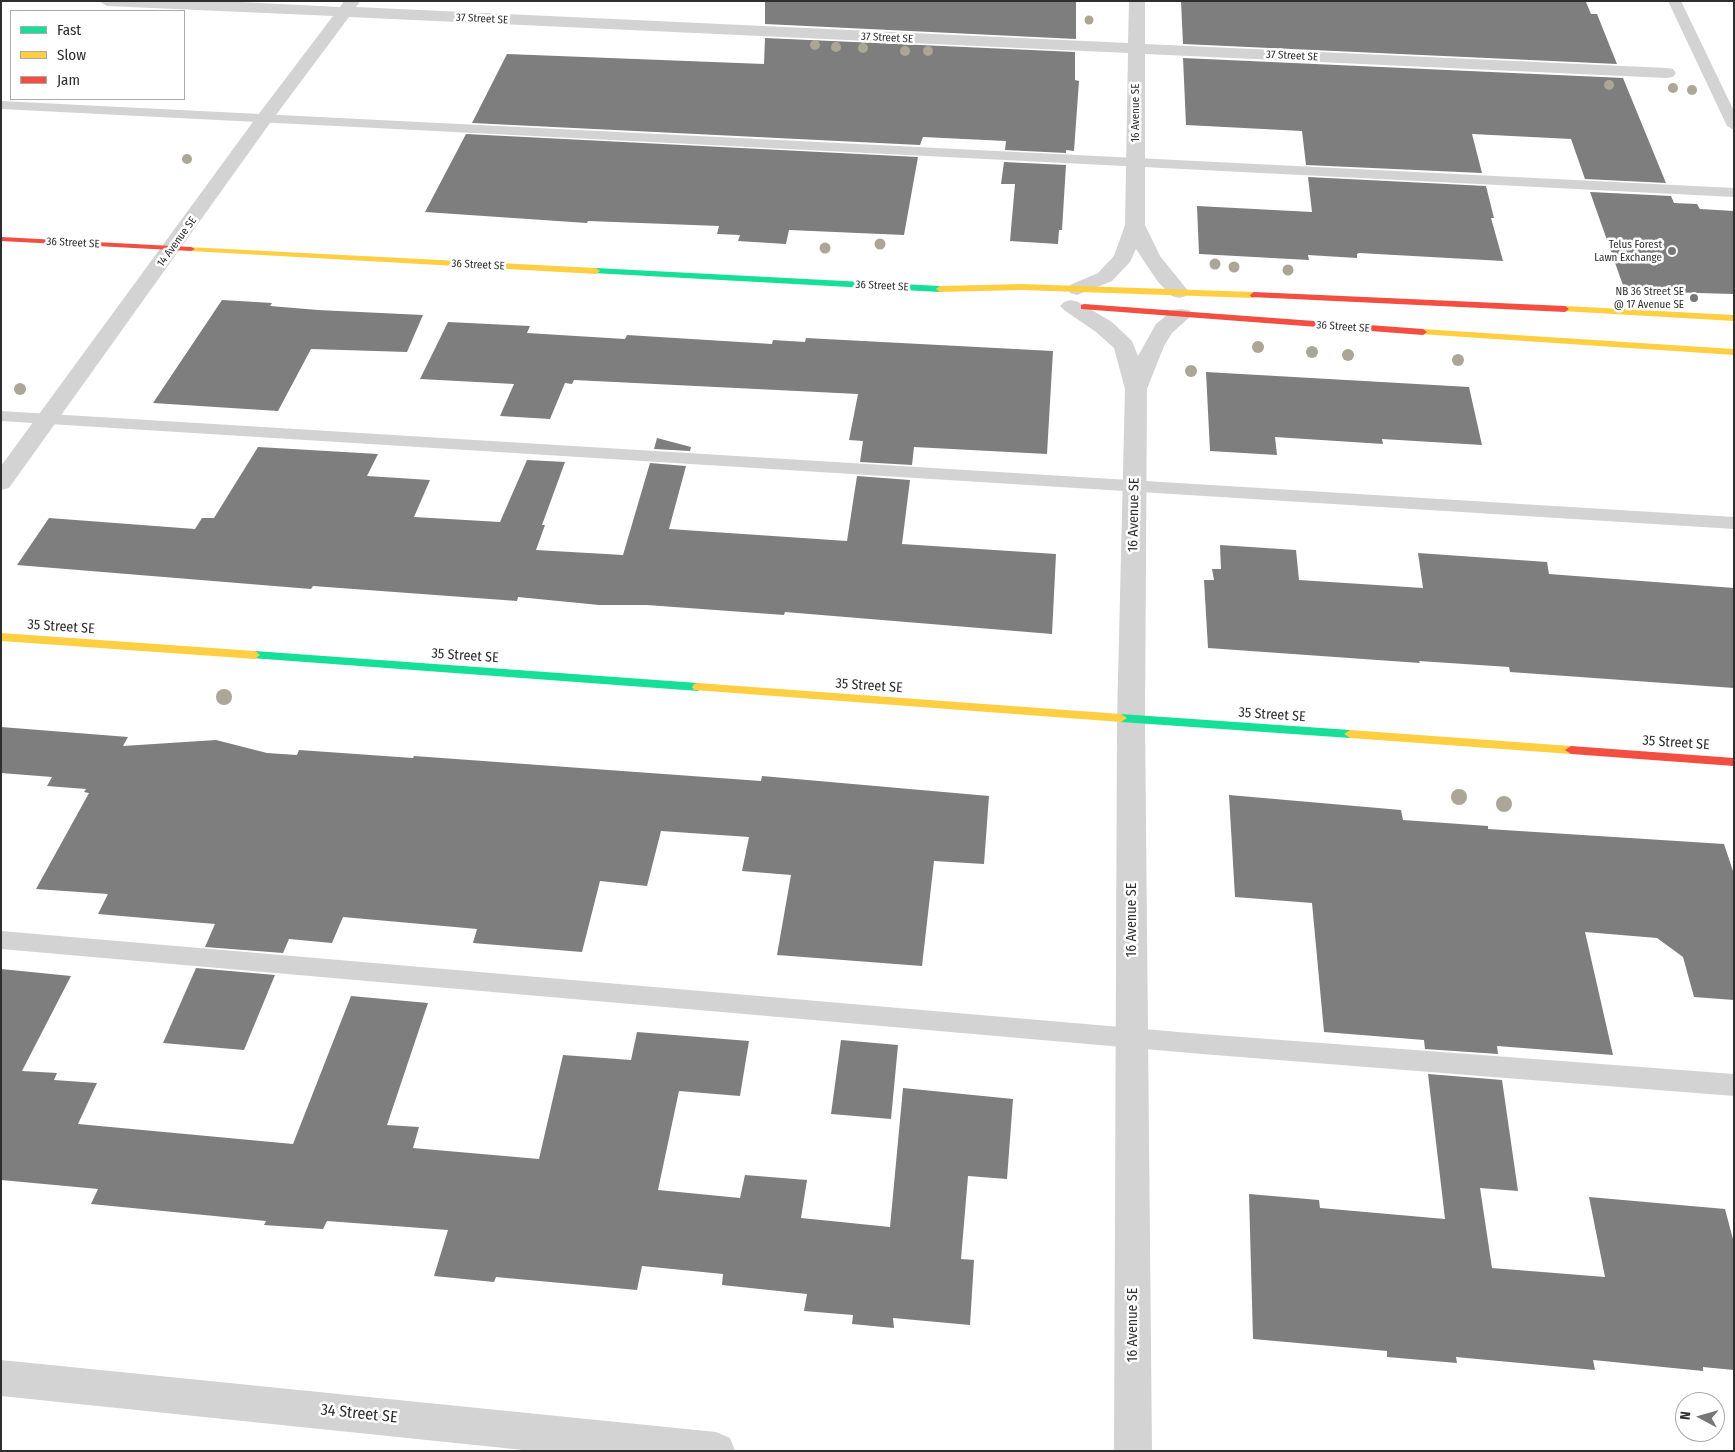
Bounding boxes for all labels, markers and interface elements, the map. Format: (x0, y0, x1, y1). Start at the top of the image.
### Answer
legend (10, 10, 185, 100)
street label: 37 Street SE (456, 11, 508, 27)
text: Fast (57, 21, 81, 39)
street label: 37 Street SE (861, 30, 913, 46)
text: Slow (57, 46, 86, 64)
street label: 37 Street SE (1266, 48, 1318, 64)
text: Jam (57, 71, 80, 89)
street label: 16 Avenue SE (1129, 84, 1143, 142)
street label: 14 Avenue SE (154, 214, 200, 270)
street label: 36 Street SE (46, 235, 100, 251)
place label: Telus Forest Lawn Exchange (1594, 238, 1662, 264)
marker: Telus Forest Lawn Exchange (1666, 245, 1678, 257)
street label: 36 Street SE (451, 257, 505, 273)
street label: 36 Street SE (855, 278, 909, 294)
place label: NB 36 Street SE @ 17 Avenue SE (1614, 285, 1684, 311)
marker: NB 36 Street SE @ 17 Avenue SE (1688, 292, 1700, 304)
street label: 36 Street SE (1316, 319, 1370, 335)
street label: 16 Avenue SE (1125, 478, 1143, 552)
street label: 35 Street SE (27, 616, 95, 638)
street label: 35 Street SE (431, 645, 499, 667)
street label: 35 Street SE (835, 675, 903, 697)
street label: 35 Street SE (1238, 704, 1306, 726)
street label: 35 Street SE (1642, 732, 1710, 754)
street label: 16 Avenue SE (1124, 883, 1140, 957)
street label: 16 Avenue SE (1125, 1288, 1141, 1362)
north arrow (1675, 1392, 1725, 1442)
street label: 34 Street SE (320, 1400, 398, 1428)
text: N (1677, 1410, 1694, 1421)

